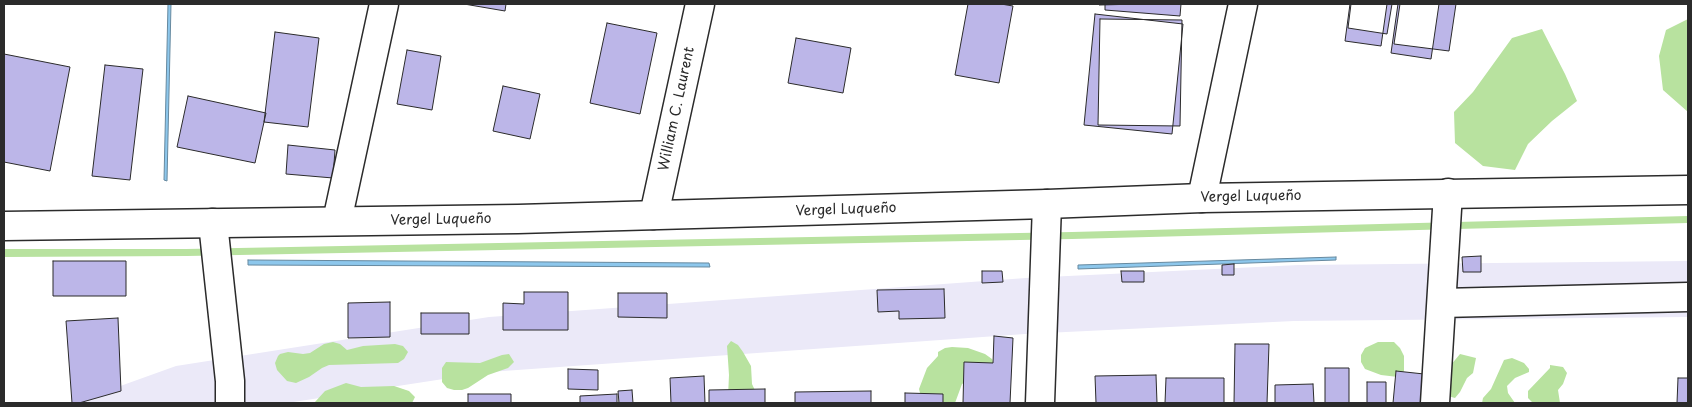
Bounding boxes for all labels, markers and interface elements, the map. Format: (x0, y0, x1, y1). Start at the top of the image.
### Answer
street label: William C. Laurent (656, 45, 698, 173)
street label: Vergel Luqueño (1200, 188, 1302, 206)
street label: Vergel Luqueño (795, 200, 897, 220)
street label: Vergel Luqueño (390, 211, 492, 229)

